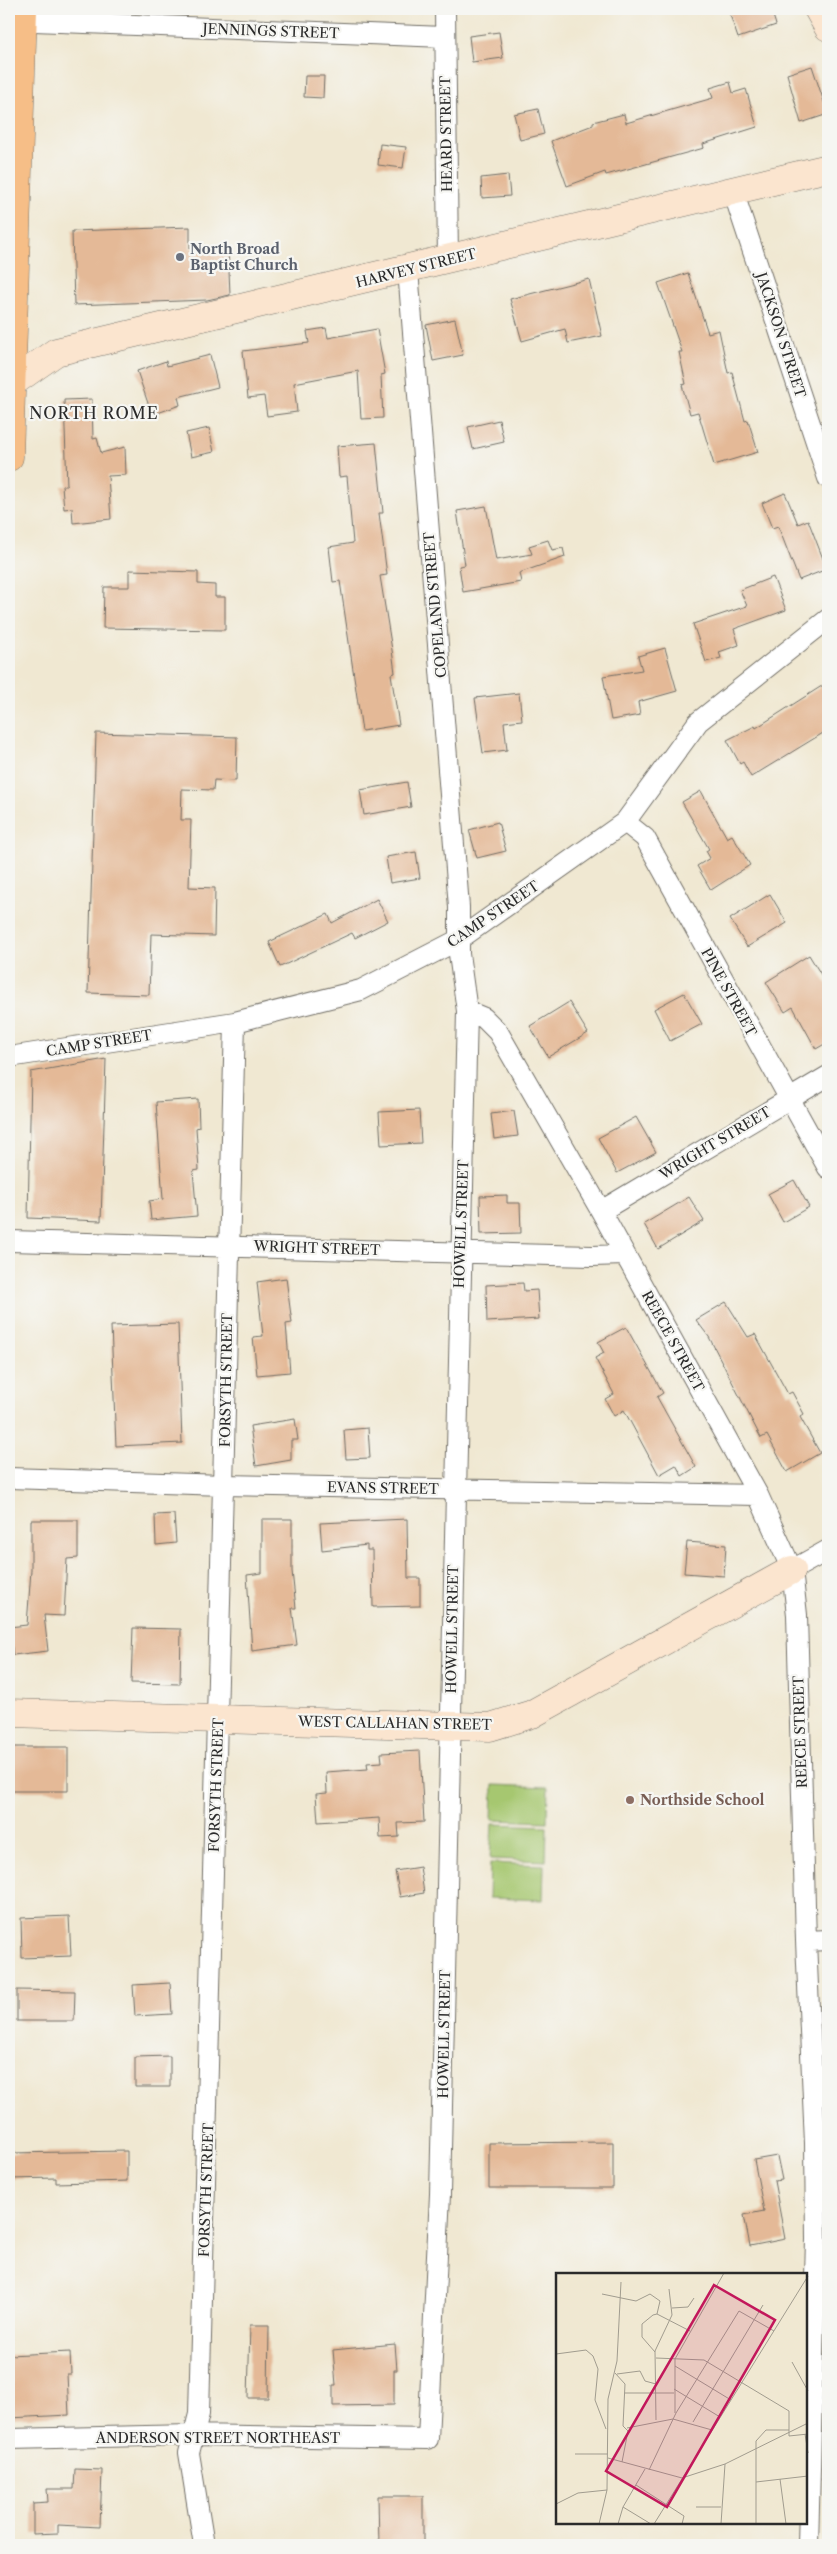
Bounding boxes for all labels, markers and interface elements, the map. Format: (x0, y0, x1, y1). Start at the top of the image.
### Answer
street label: JENNINGS STREET (200, 20, 340, 42)
street label: HEARD STREET (436, 75, 456, 192)
place label: North Broad Baptist Church (190, 240, 299, 274)
street label: HARVEY STREET (354, 244, 479, 292)
marker: North Broad Baptist Church (174, 251, 186, 263)
street label: JACKSON STREET (752, 268, 810, 400)
district label: NORTH ROME (29, 403, 159, 423)
street label: COPELAND STREET (420, 531, 450, 679)
street label: CAMP STREET (444, 876, 543, 951)
street label: PINE STREET (697, 945, 761, 1040)
street label: CAMP STREET (45, 1026, 154, 1060)
street label: WRIGHT STREET (655, 1102, 774, 1184)
street label: HOWELL STREET (450, 1159, 472, 1289)
street label: WRIGHT STREET (252, 1237, 381, 1259)
street label: REECE STREET (638, 1287, 708, 1395)
street label: FORSYTH STREET (216, 1312, 236, 1447)
street label: EVANS STREET (327, 1478, 439, 1498)
street label: HOWELL STREET (442, 1564, 462, 1693)
street label: REECE STREET (789, 1675, 811, 1789)
street label: WEST CALLAHAN STREET (297, 1712, 492, 1734)
street label: FORSYTH STREET (205, 1717, 227, 1852)
place label: Northside School (640, 1791, 765, 1809)
marker: Northside School (624, 1794, 636, 1806)
street label: HOWELL STREET (434, 1969, 454, 2098)
street label: FORSYTH STREET (195, 2122, 217, 2257)
inset map (556, 2273, 807, 2524)
street label: ANDERSON STREET NORTHEAST (95, 2429, 341, 2447)

